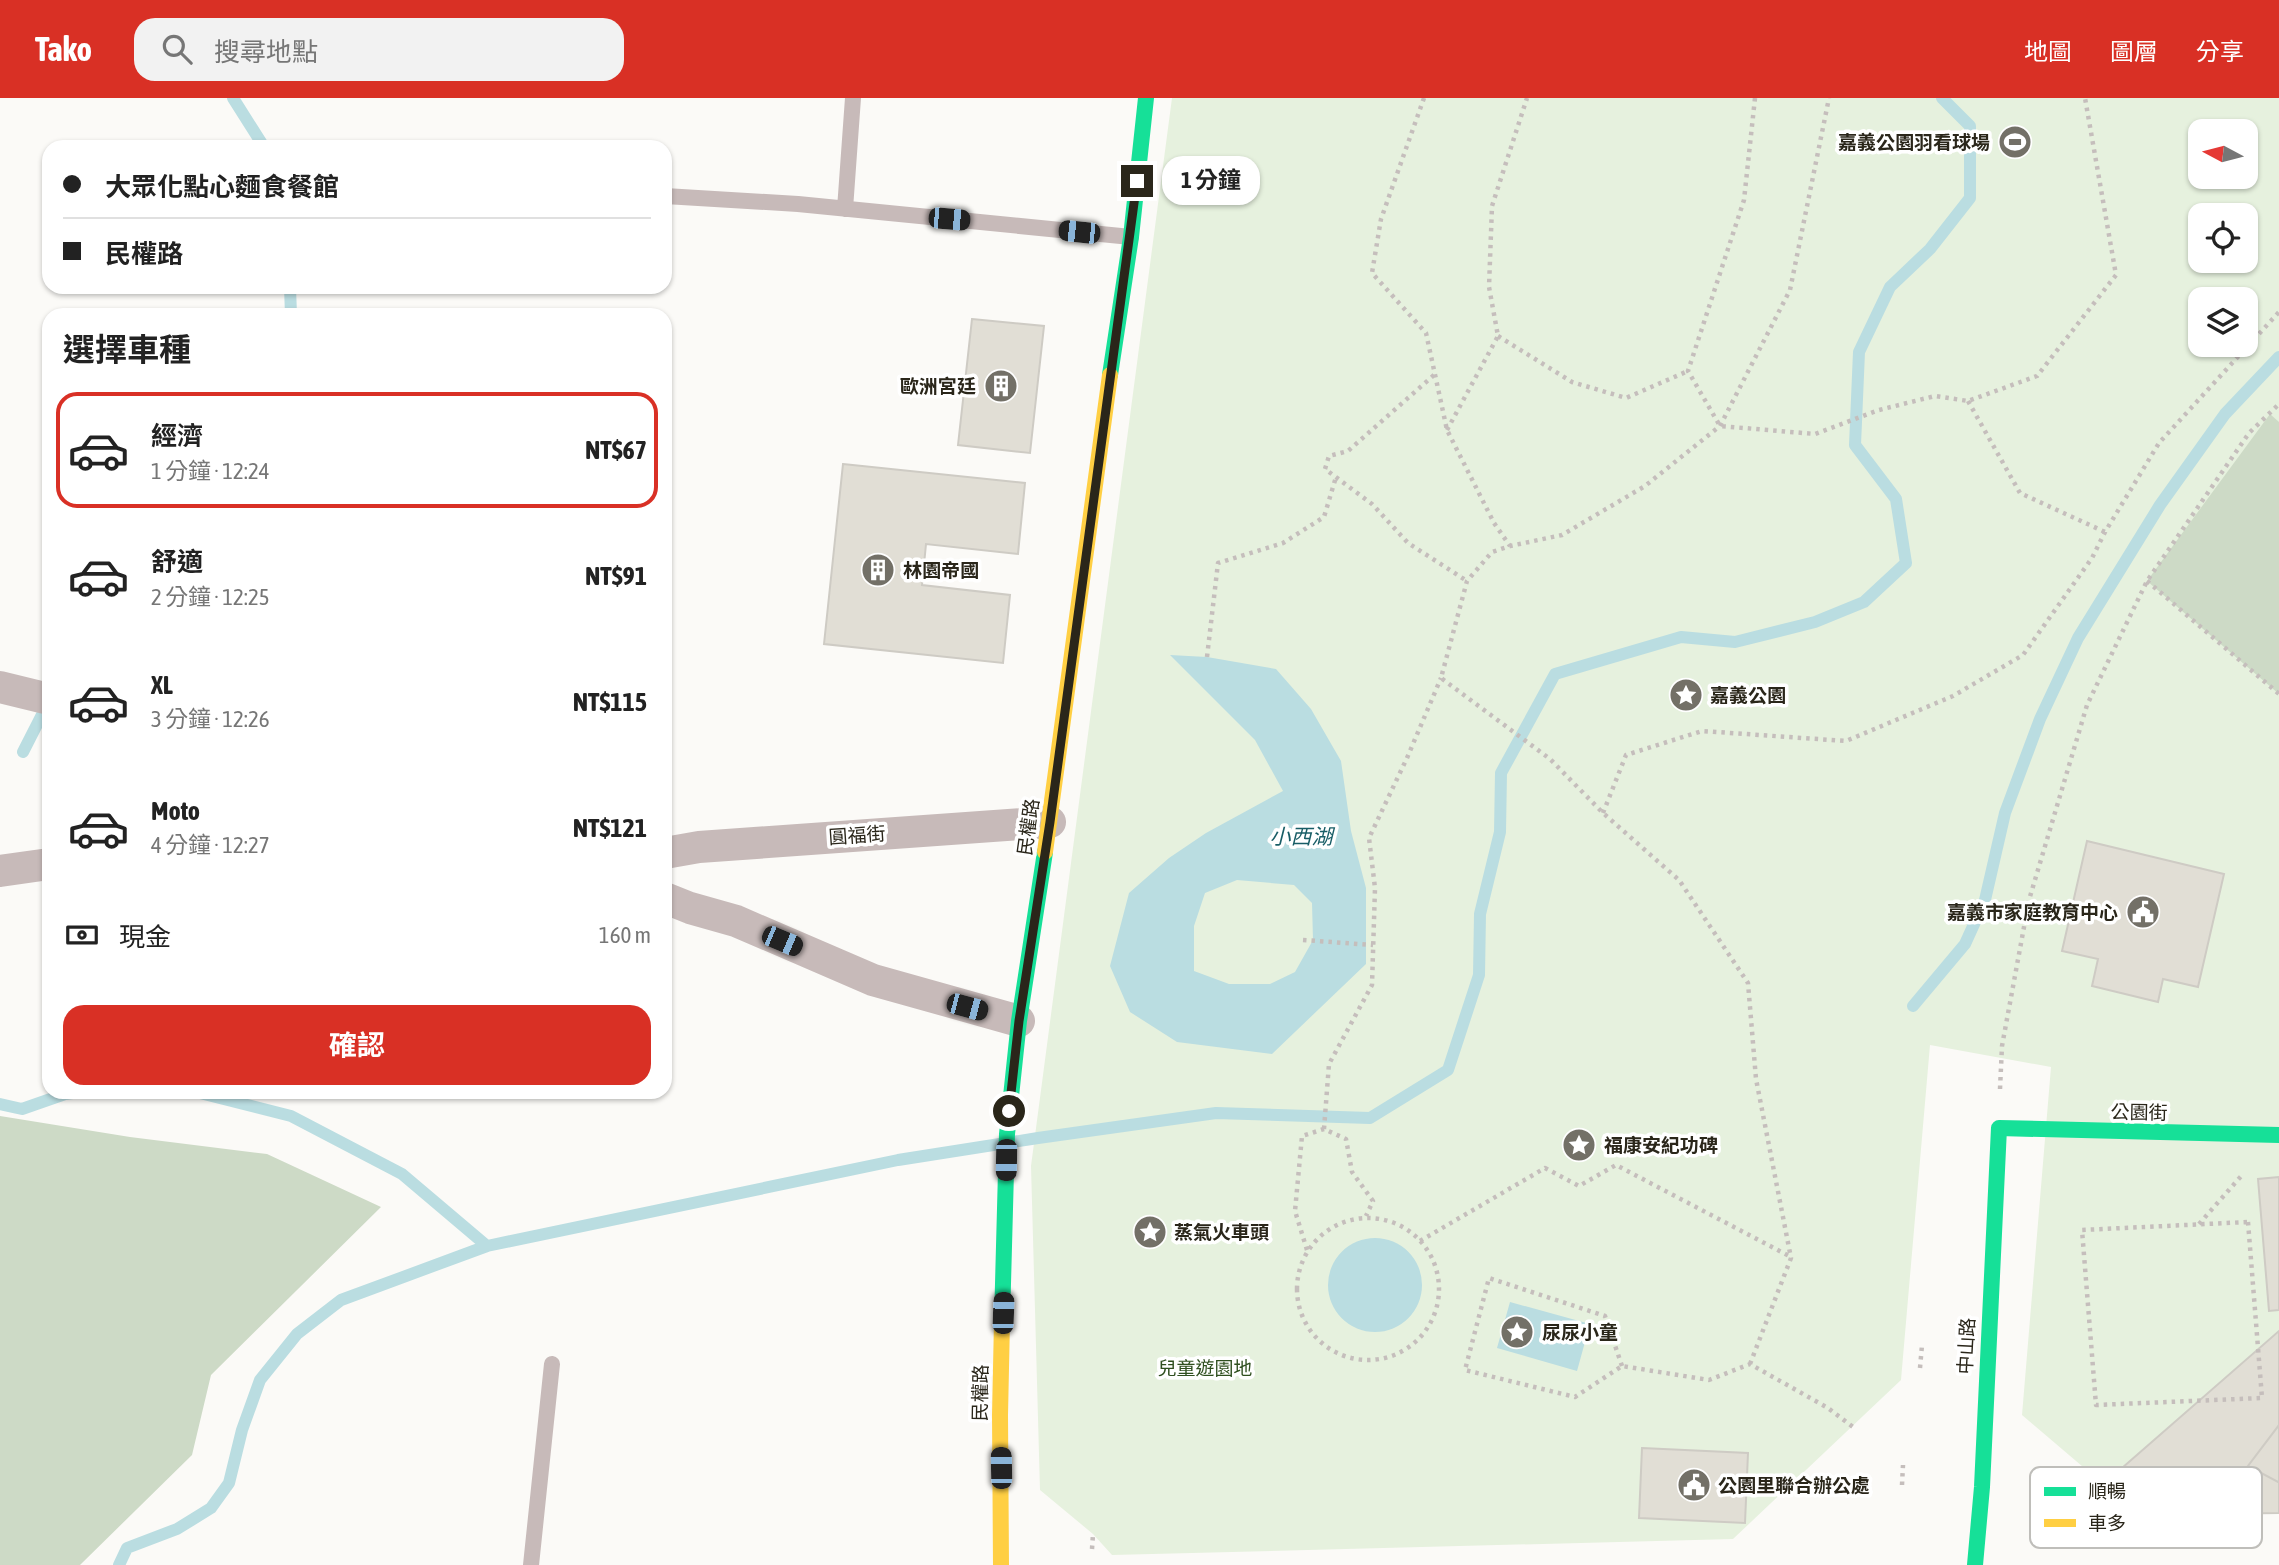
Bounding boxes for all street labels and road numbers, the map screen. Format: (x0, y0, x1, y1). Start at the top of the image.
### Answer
street label: 民權路 (1013, 797, 1043, 857)
street label: 圓福街 (828, 822, 886, 848)
street label: 公園街 (2110, 1101, 2168, 1123)
street label: 中山路 (1954, 1317, 1978, 1375)
street label: 民權路 (969, 1364, 991, 1422)

